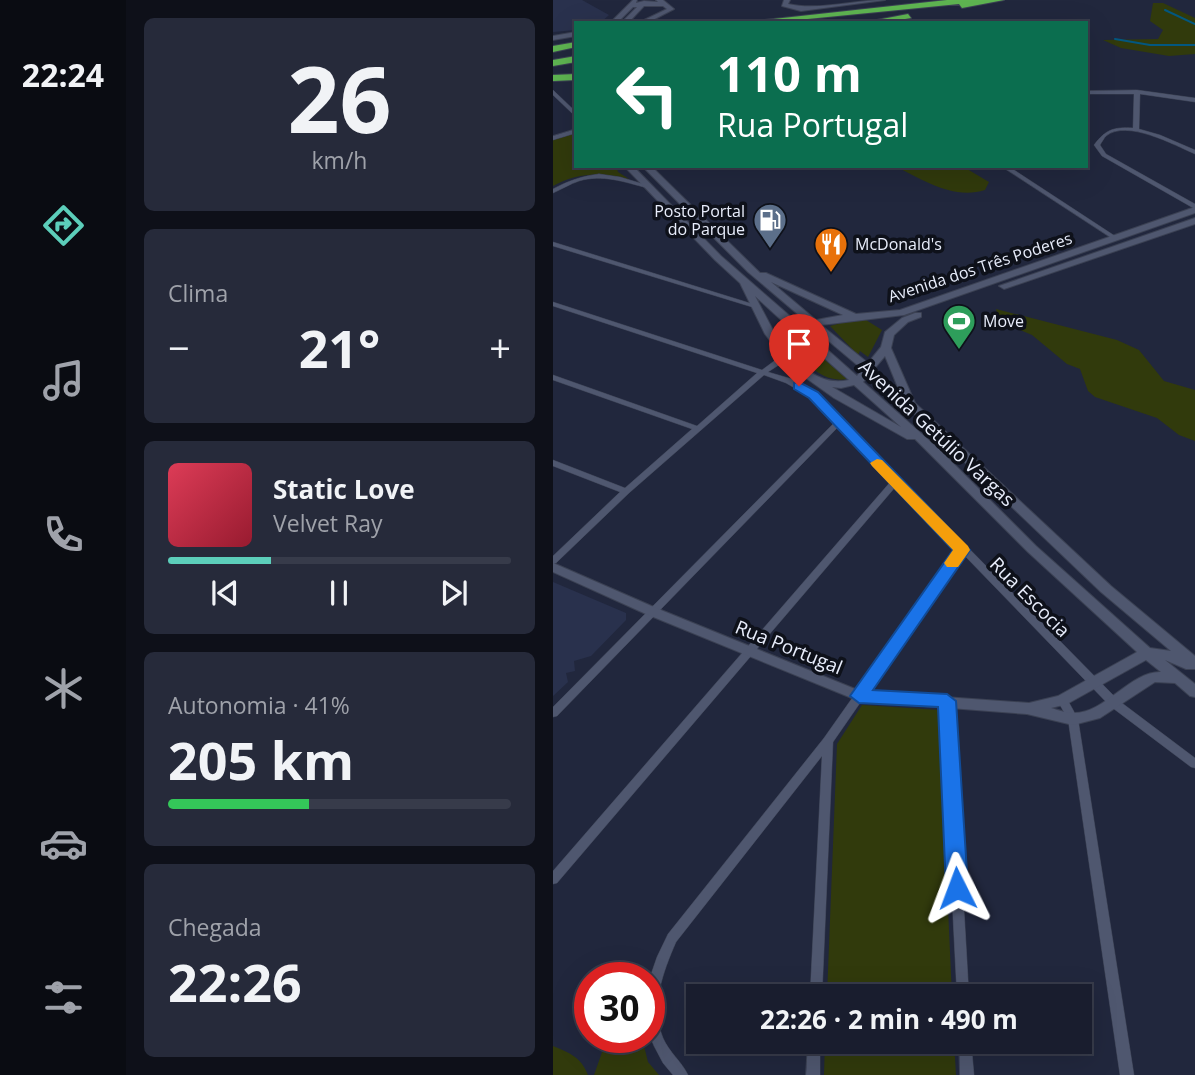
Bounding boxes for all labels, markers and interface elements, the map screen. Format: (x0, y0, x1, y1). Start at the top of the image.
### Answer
text: 26 (287, 36, 392, 160)
text: 110 m (717, 40, 862, 106)
icon: left (602, 49, 693, 140)
text: 22:24 (22, 53, 104, 96)
text: Rua Portugal (717, 103, 908, 146)
text: km/h (312, 144, 367, 176)
place label: Posto Portal do Parque (654, 200, 745, 240)
icon: directions (39, 201, 88, 250)
fuel station icon: Posto Portal do Parque (751, 201, 789, 250)
restaurant icon: McDonald's (812, 225, 850, 274)
street label: Avenida dos Três Poderes (885, 227, 1075, 307)
place label: McDonald's (855, 233, 942, 255)
text: Clima (168, 277, 228, 309)
sports icon: Move (940, 302, 978, 351)
place label: Move (983, 310, 1024, 332)
text: 21° (299, 312, 380, 383)
pin (769, 314, 829, 386)
text: − (168, 321, 190, 373)
text: + (489, 321, 511, 373)
icon: arrive (780, 325, 818, 363)
street label: Avenida Getúlio Vargas (853, 354, 1021, 512)
icon: music (39, 356, 88, 405)
text: Static Love (273, 471, 415, 507)
text: Velvet Ray (273, 507, 383, 539)
icon: phone (39, 510, 88, 559)
street label: Rua Escocia (984, 551, 1076, 643)
icon: previous (206, 574, 244, 612)
icon: pause (320, 574, 358, 612)
icon: next (435, 574, 473, 612)
street label: Rua Portugal (731, 614, 847, 680)
icon: climate (39, 664, 88, 713)
text: Autonomia · 41% (168, 689, 350, 721)
text: 205 km (168, 724, 354, 795)
icon: car (39, 819, 88, 868)
position arrow (920, 851, 994, 925)
text: Chegada (168, 911, 262, 943)
text: 22:26 (168, 946, 302, 1017)
speed limit sign: 30 (574, 962, 665, 1053)
icon: filters (39, 973, 88, 1022)
text: 22:26 · 2 min · 490 m (760, 1001, 1018, 1037)

